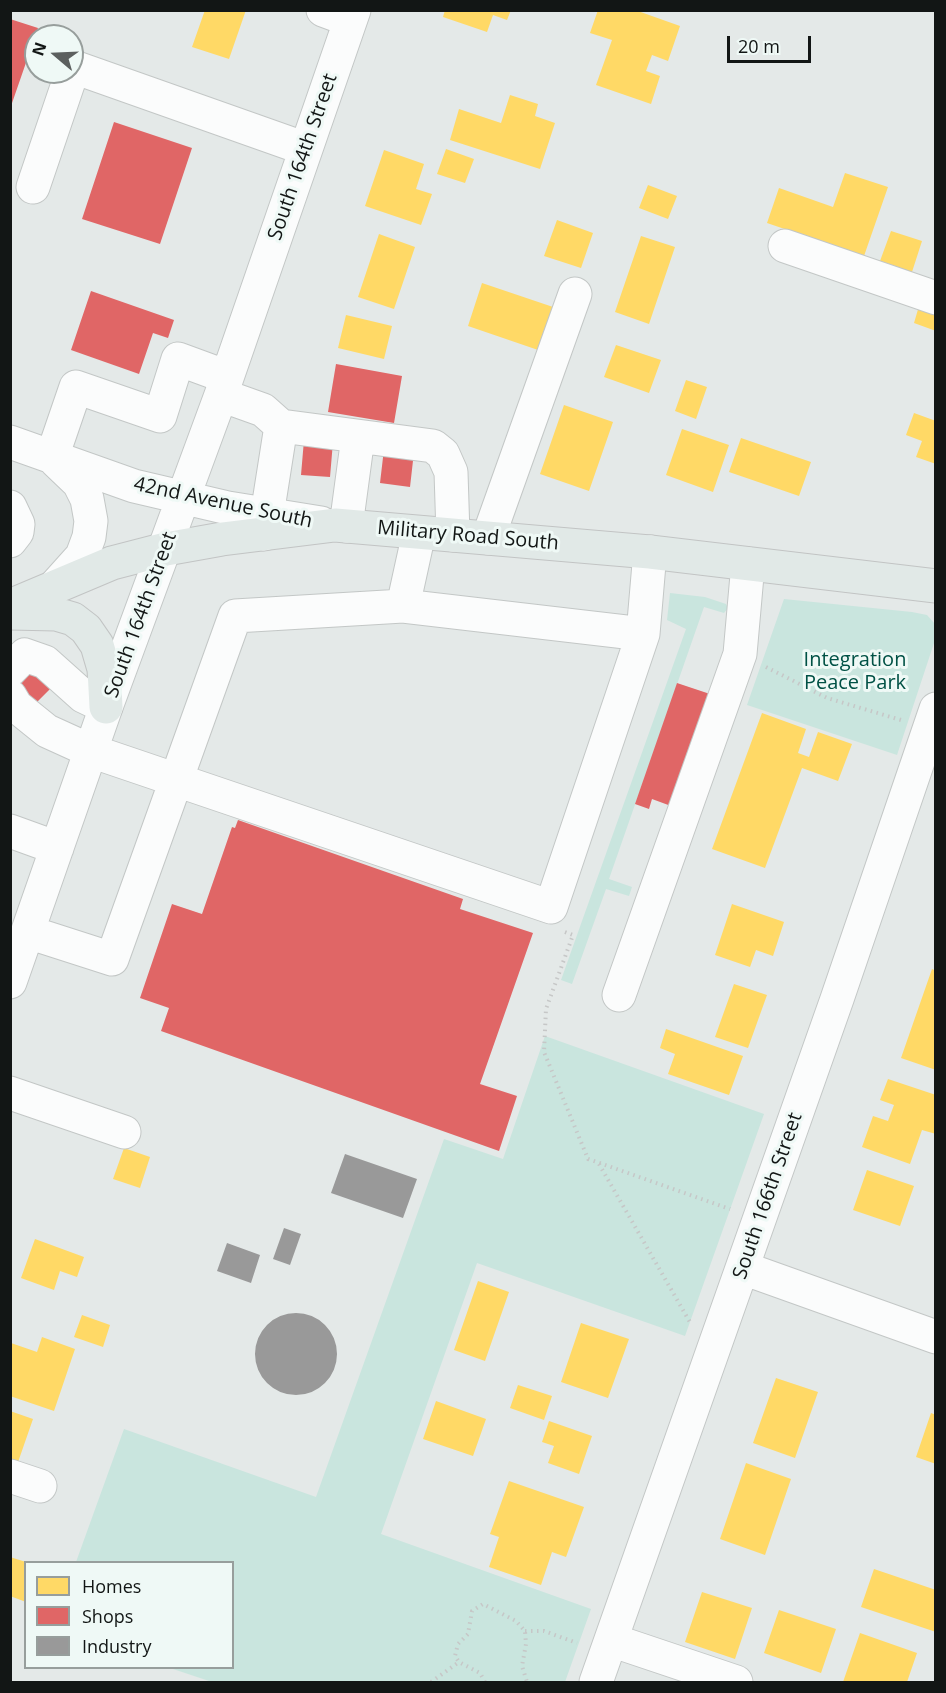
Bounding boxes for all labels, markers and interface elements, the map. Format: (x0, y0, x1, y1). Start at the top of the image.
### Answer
north arrow (24, 24, 84, 84)
scale bar (730, 24, 814, 62)
text: 20 m (738, 34, 780, 58)
text: N (26, 39, 51, 59)
street label: South 164th Street (263, 71, 343, 243)
street label: 42nd Avenue South (131, 472, 315, 534)
street label: Military Road South (376, 516, 560, 556)
street label: South 164th Street (100, 529, 182, 701)
park label: Integration Peace Park (804, 648, 906, 695)
street label: South 166th Street (728, 1110, 808, 1282)
legend (24, 1561, 234, 1669)
text: Homes (82, 1574, 141, 1598)
text: Shops (82, 1604, 133, 1628)
text: Industry (82, 1634, 152, 1658)

